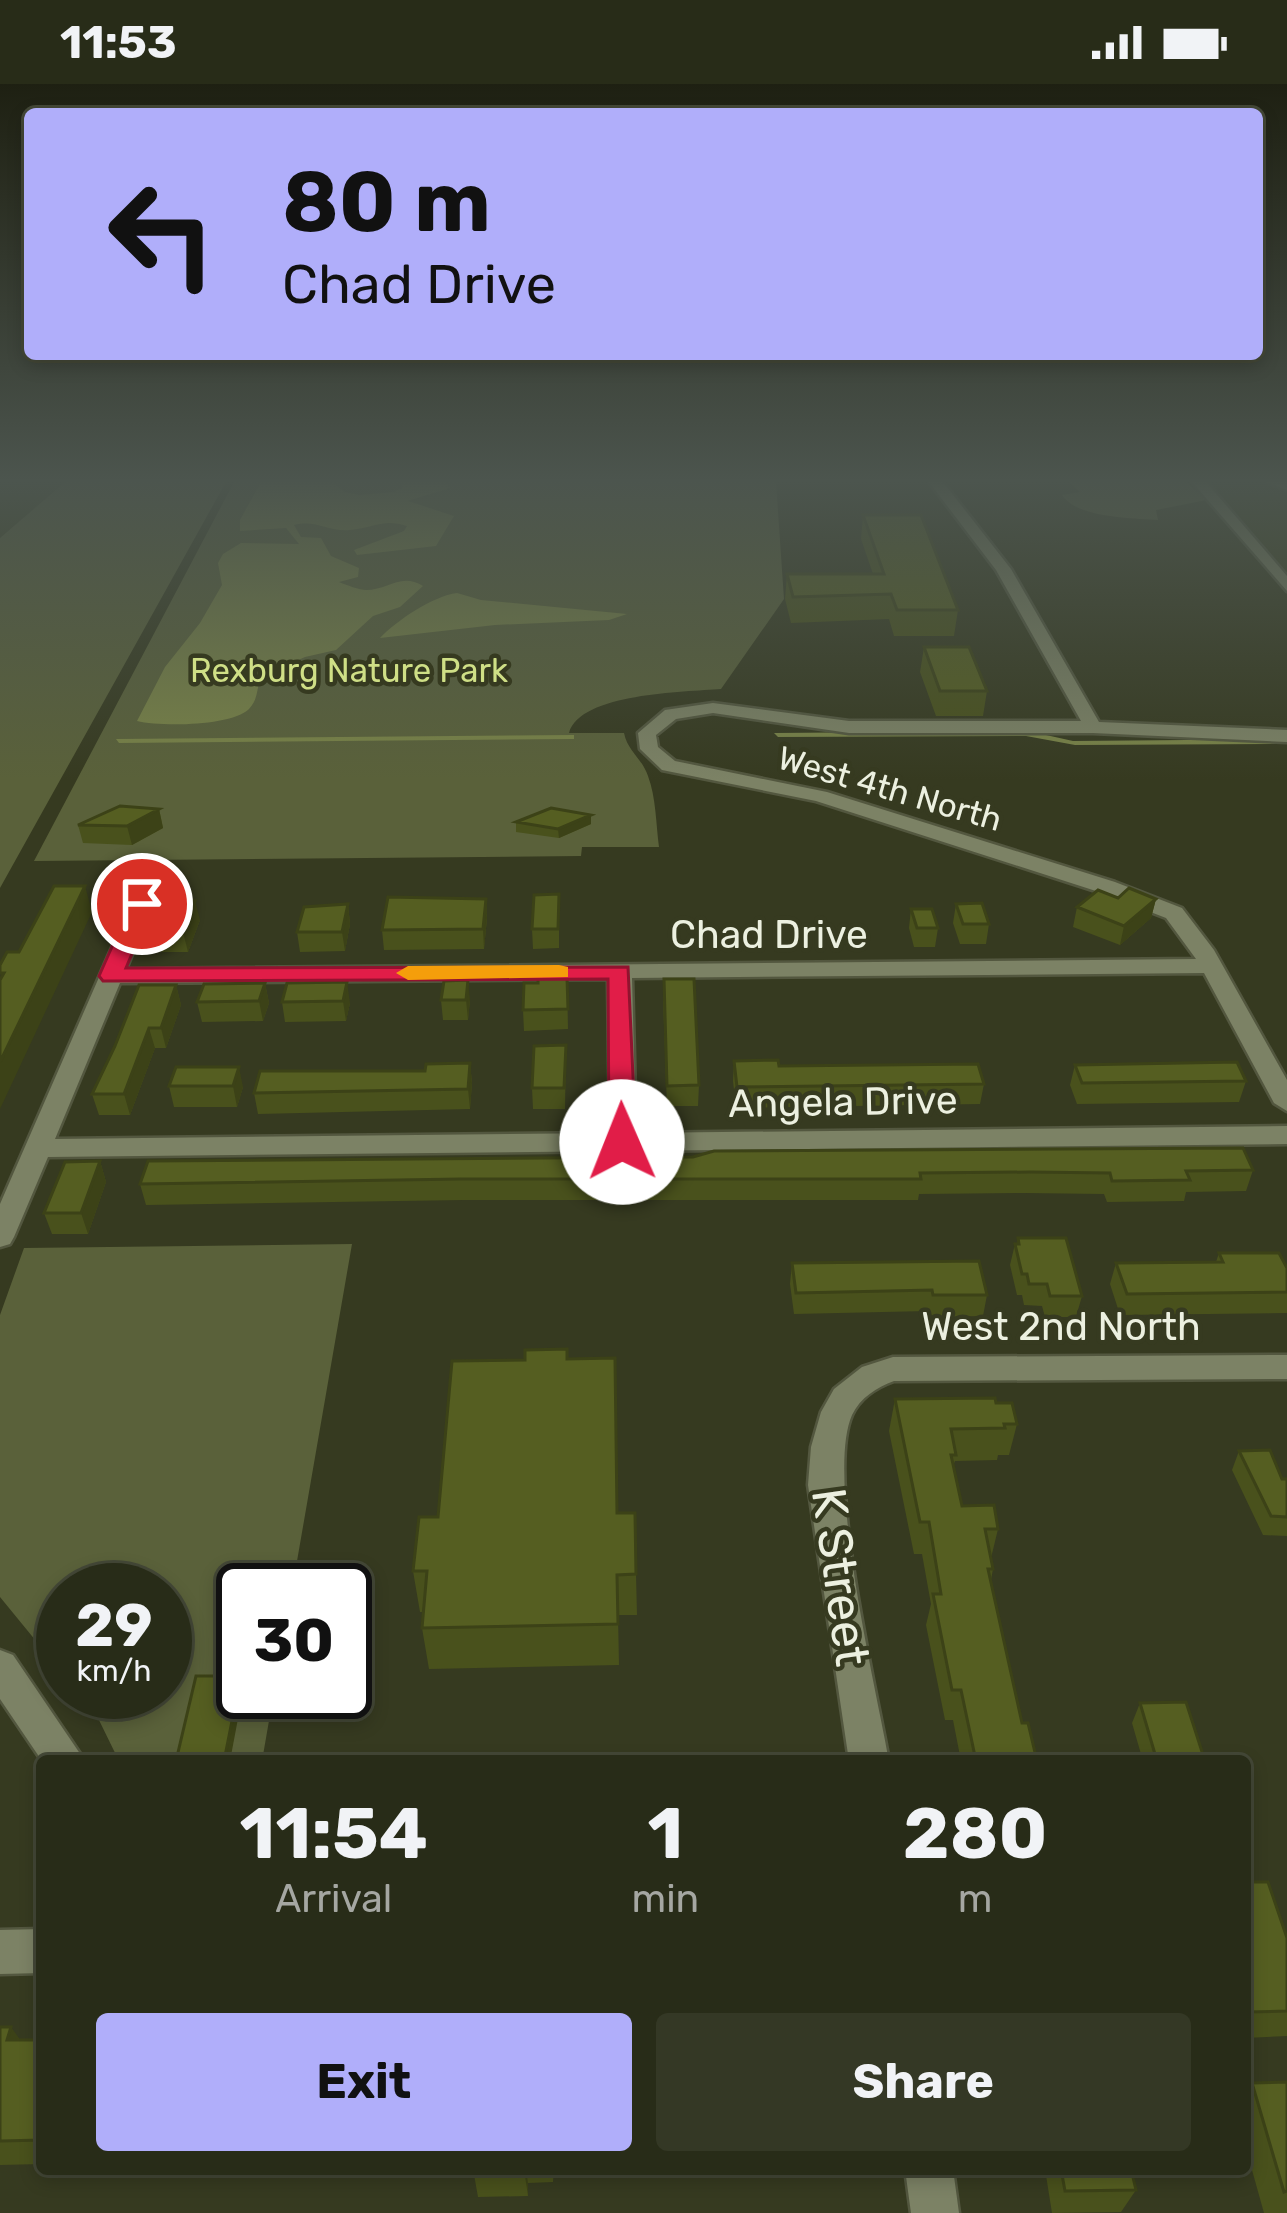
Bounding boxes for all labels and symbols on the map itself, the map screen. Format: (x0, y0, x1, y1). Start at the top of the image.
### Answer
park label: Rexburg Nature Park (190, 651, 508, 690)
street label: West 4th North (773, 738, 1006, 839)
pin (91, 853, 193, 955)
street label: Chad Drive (670, 912, 868, 958)
street label: Angela Drive (728, 1077, 958, 1127)
position arrow (559, 1079, 685, 1205)
street label: West 2nd North (921, 1304, 1201, 1350)
street label: K Street (800, 1485, 881, 1670)
speed limit sign: 30 (216, 1563, 372, 1719)

